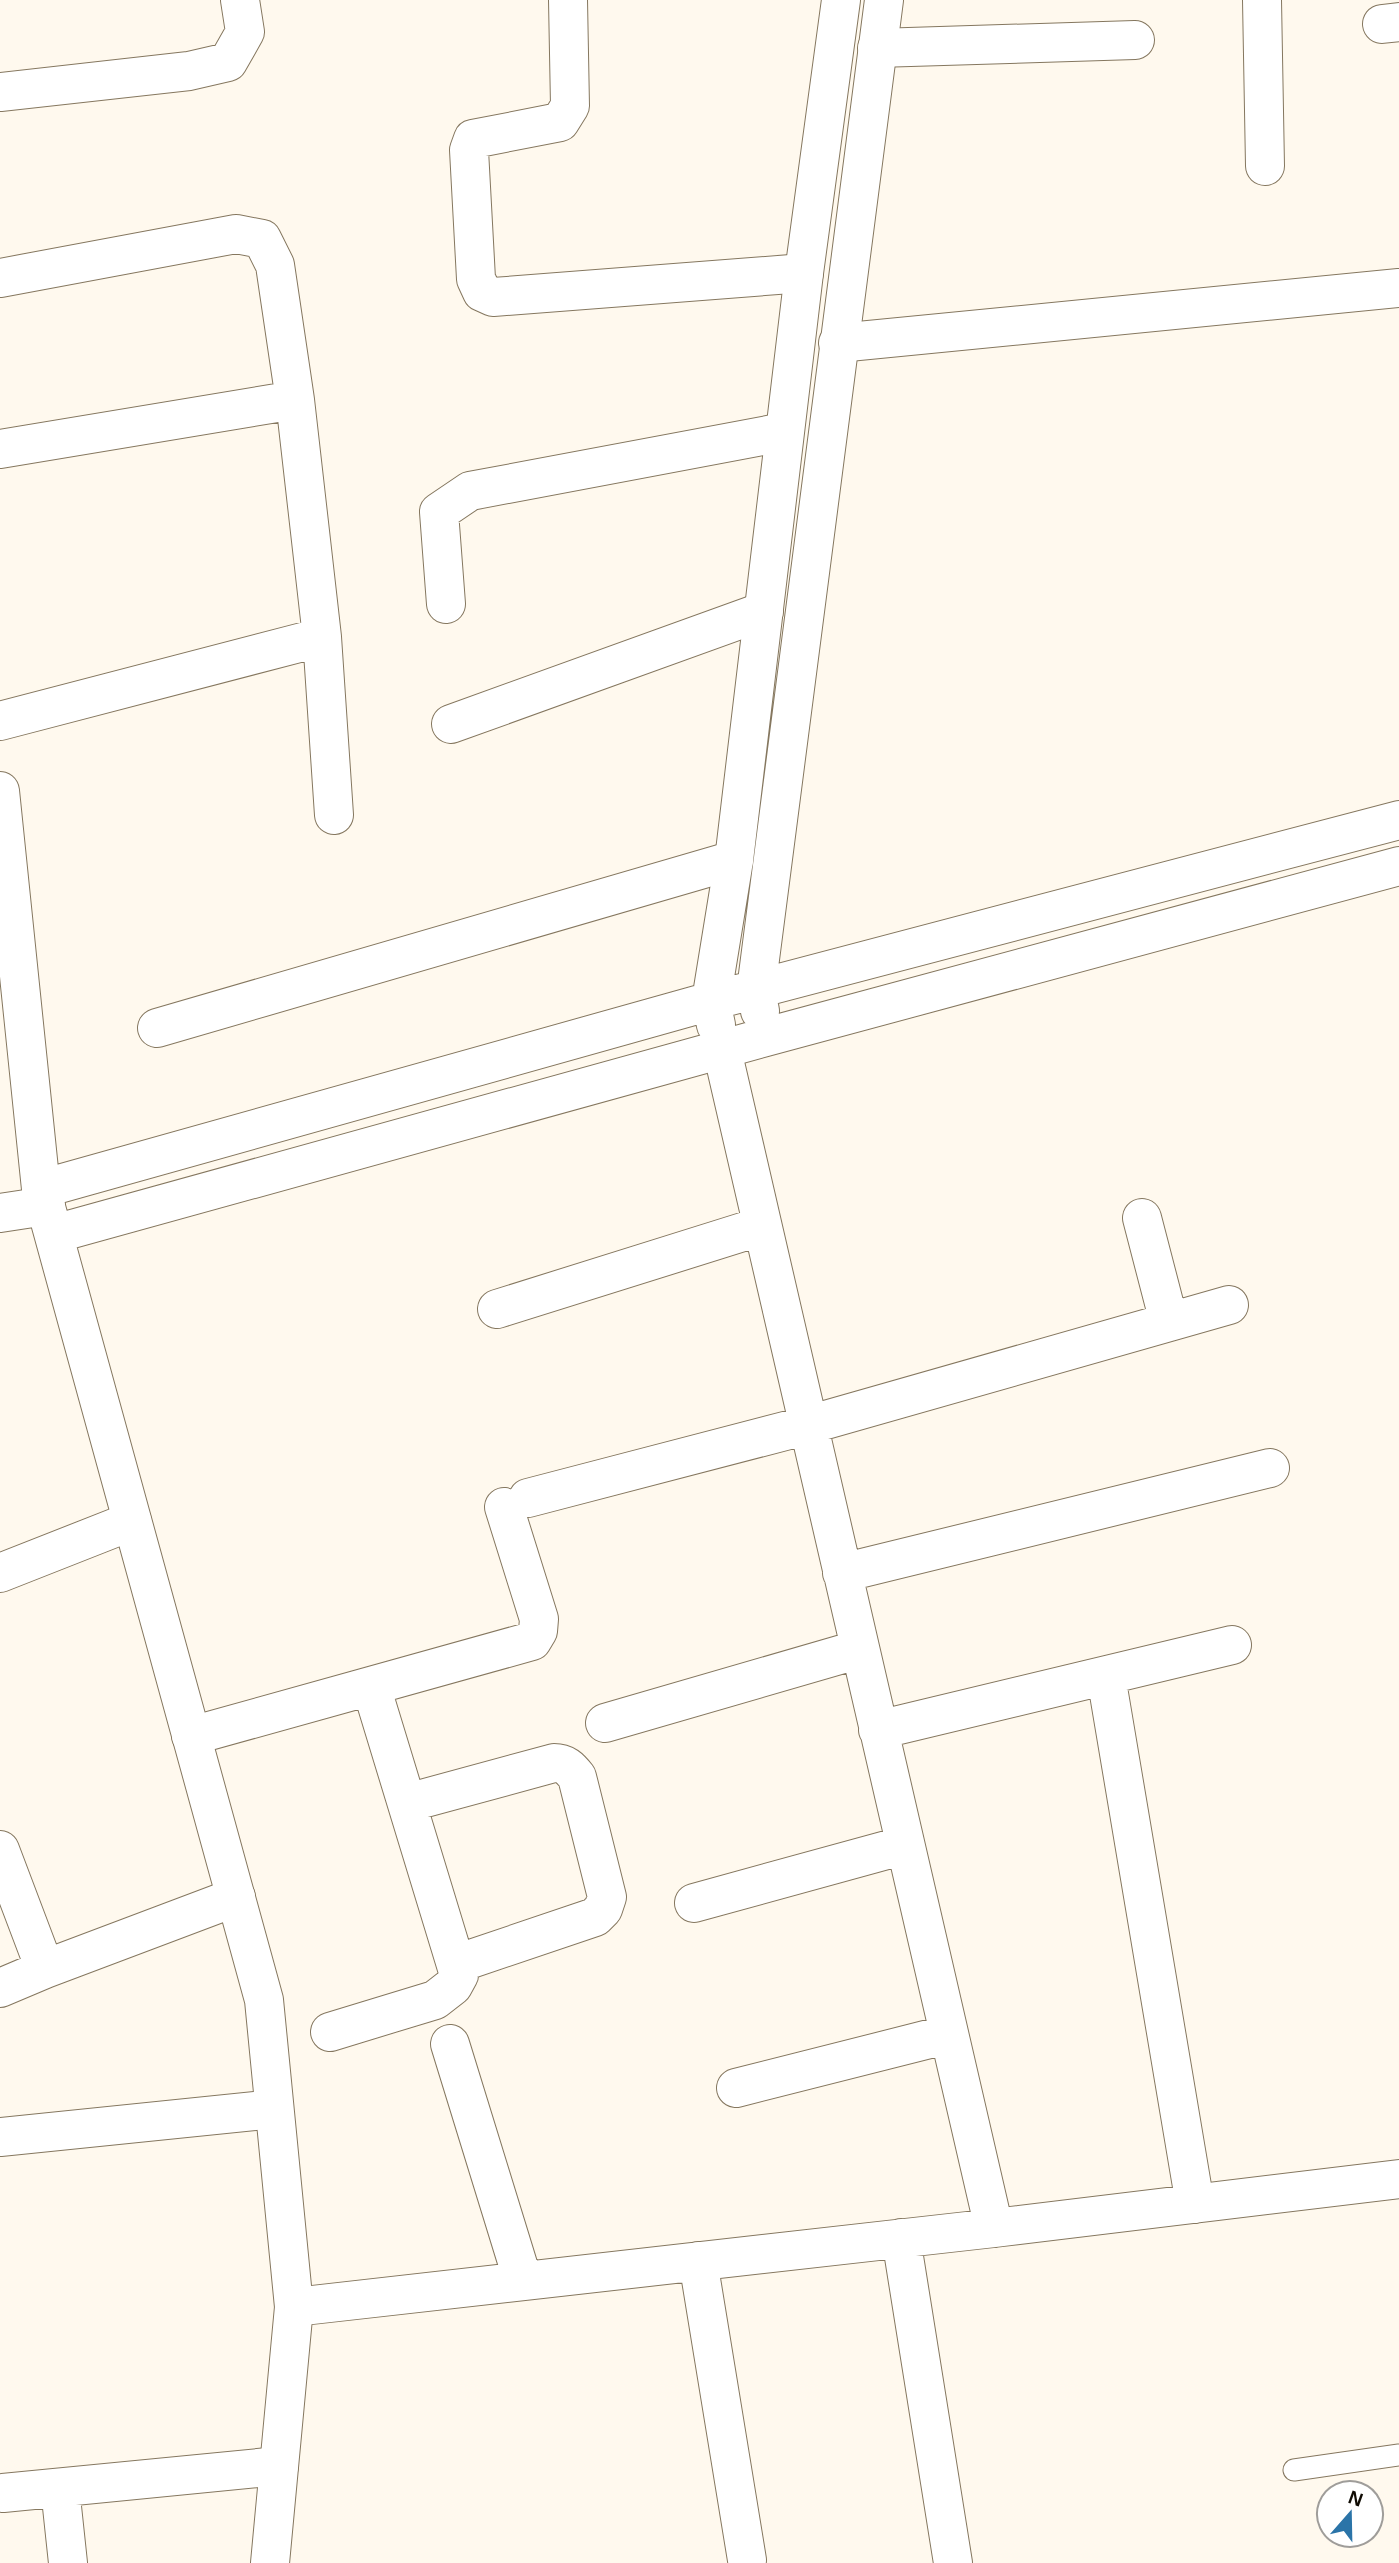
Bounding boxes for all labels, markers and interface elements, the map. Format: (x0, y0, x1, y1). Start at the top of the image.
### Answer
north arrow (1315, 2479, 1385, 2549)
text: N (1346, 2486, 1366, 2511)

